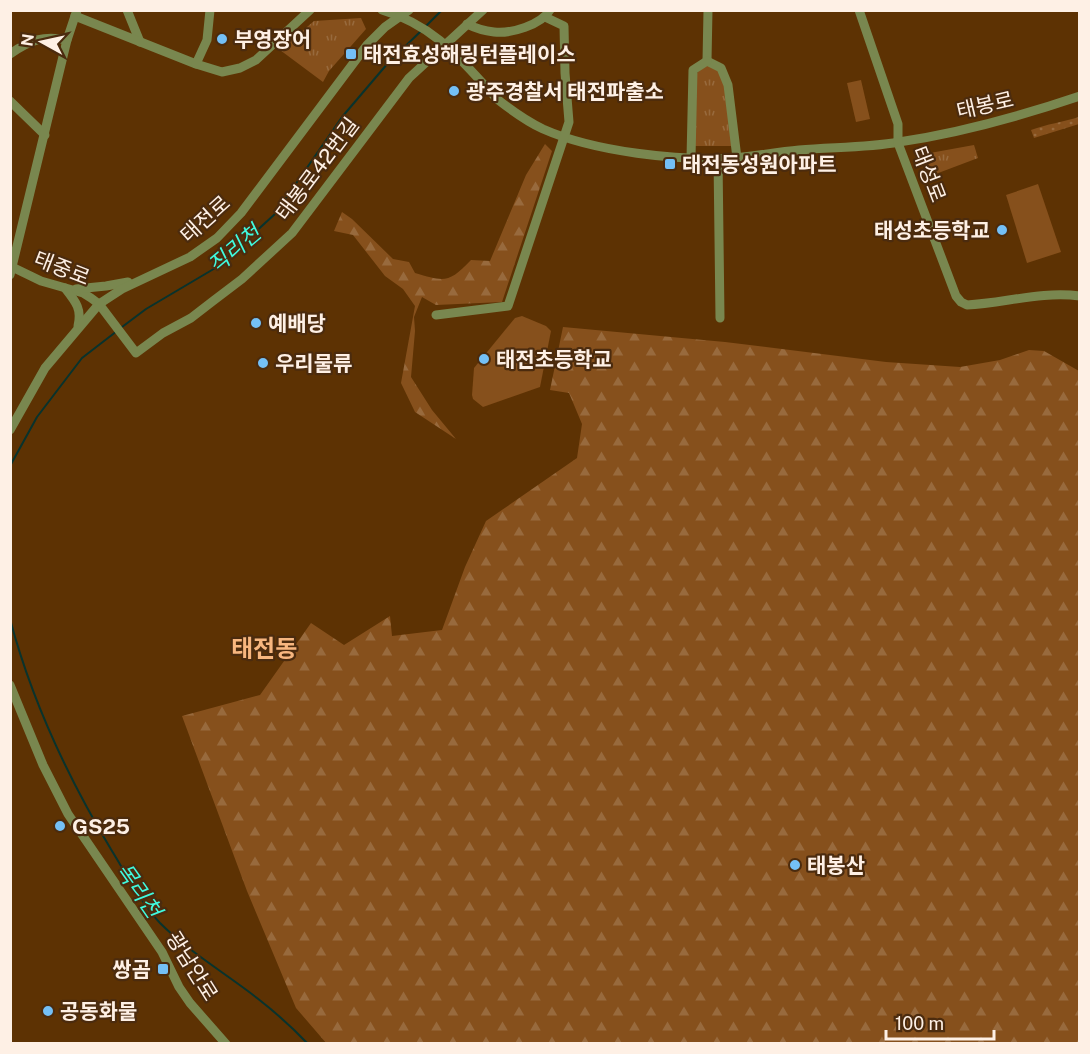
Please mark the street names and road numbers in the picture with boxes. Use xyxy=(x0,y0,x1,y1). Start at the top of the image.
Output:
street label: 태봉로 xyxy=(954,86,1016,124)
street label: 태봉로42번길 xyxy=(270,113,364,225)
street label: 태성로 xyxy=(907,142,951,206)
street label: 태전로 xyxy=(175,190,235,248)
street label: 태중로 xyxy=(30,246,94,290)
street label: 광남안로 xyxy=(161,927,223,1005)

